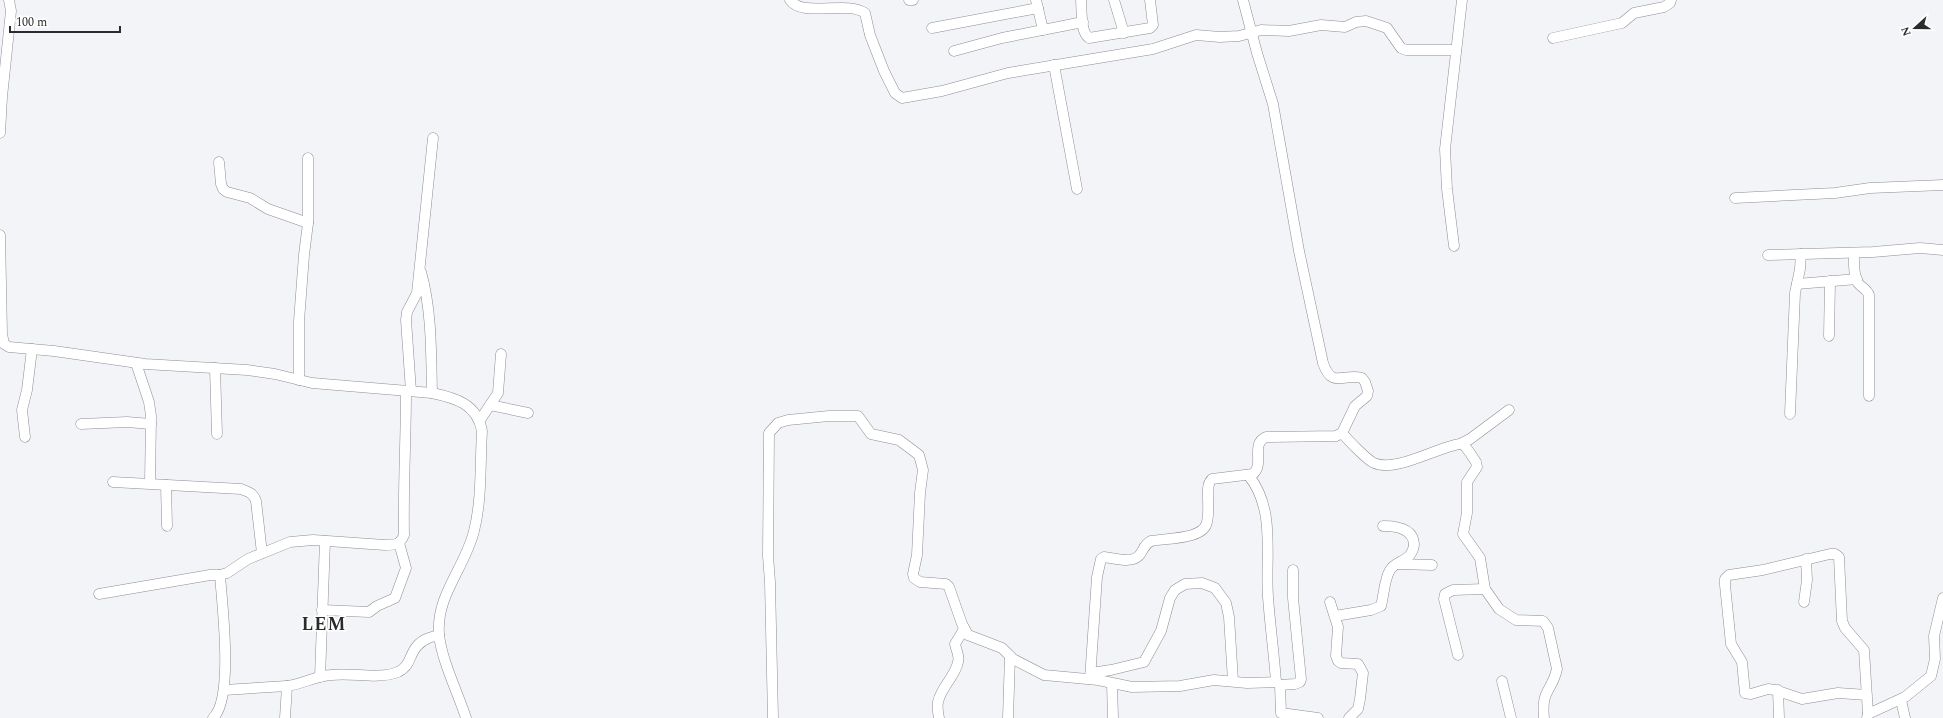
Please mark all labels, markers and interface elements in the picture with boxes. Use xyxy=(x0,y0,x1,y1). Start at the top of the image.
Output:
scale bar xyxy=(10,8,120,34)
north arrow xyxy=(1895,8,1935,48)
text: 100 m xyxy=(16,13,47,32)
text: N xyxy=(1897,24,1916,39)
district label: LEM xyxy=(302,611,346,638)

